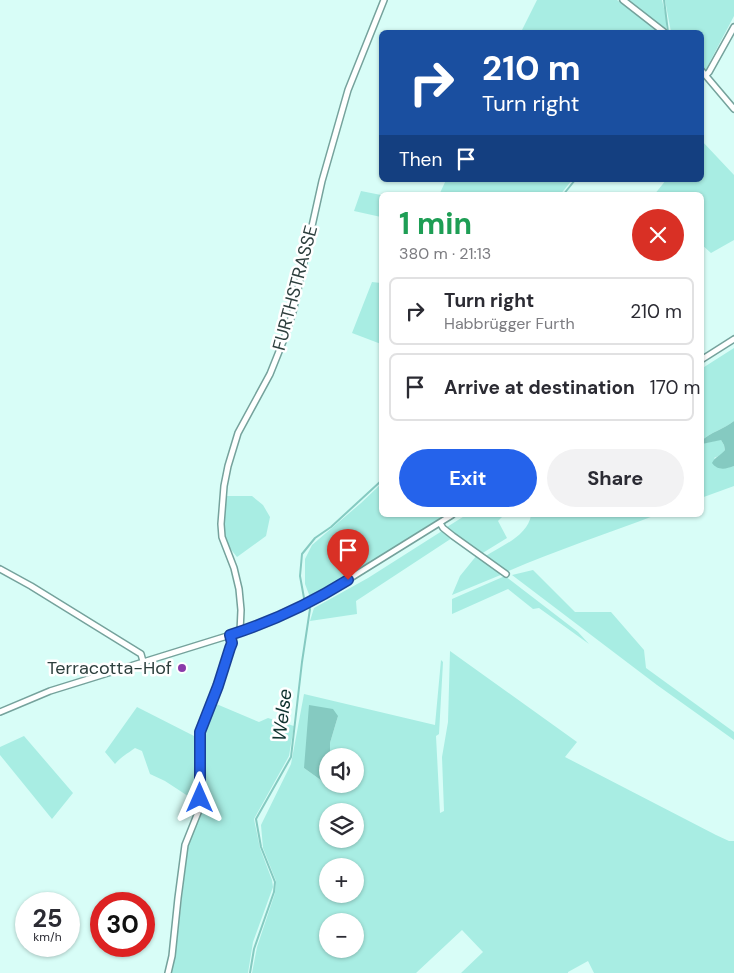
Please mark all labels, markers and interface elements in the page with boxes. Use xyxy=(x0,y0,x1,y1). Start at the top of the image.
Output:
text: 210 m xyxy=(482,45,581,91)
icon: right xyxy=(399,50,464,115)
text: Turn right xyxy=(482,89,579,118)
icon: arrive xyxy=(452,145,480,173)
text: Then xyxy=(399,147,442,172)
text: 1 min xyxy=(399,204,472,243)
button: close xyxy=(632,209,684,261)
street label: FURTHSTRASSE xyxy=(267,223,323,353)
text: 380 m · 21:13 xyxy=(399,243,491,264)
text: Turn right xyxy=(444,288,534,313)
icon: right xyxy=(401,297,429,325)
text: 210 m xyxy=(630,299,682,324)
text: Habbrügger Furth xyxy=(444,313,575,334)
icon: arrive xyxy=(401,373,429,401)
text: Arrive at destination xyxy=(444,375,635,400)
text: 170 m xyxy=(650,375,701,400)
button: Exit xyxy=(399,449,537,507)
button: Share xyxy=(547,449,684,507)
pin xyxy=(327,529,369,580)
icon: arrive xyxy=(334,536,362,564)
place label: Terracotta-Hof xyxy=(47,656,172,680)
marker: Terracotta-Hof xyxy=(176,662,188,674)
water label: Welse xyxy=(266,687,298,743)
map controls xyxy=(319,748,364,958)
button: sound xyxy=(319,748,364,793)
position arrow xyxy=(173,771,225,823)
button: layers xyxy=(319,803,364,848)
button: + xyxy=(319,858,364,903)
speed limit sign: 30 xyxy=(90,892,155,957)
text: 25 xyxy=(33,902,62,935)
button: − xyxy=(319,913,364,958)
text: km/h xyxy=(33,929,62,945)

